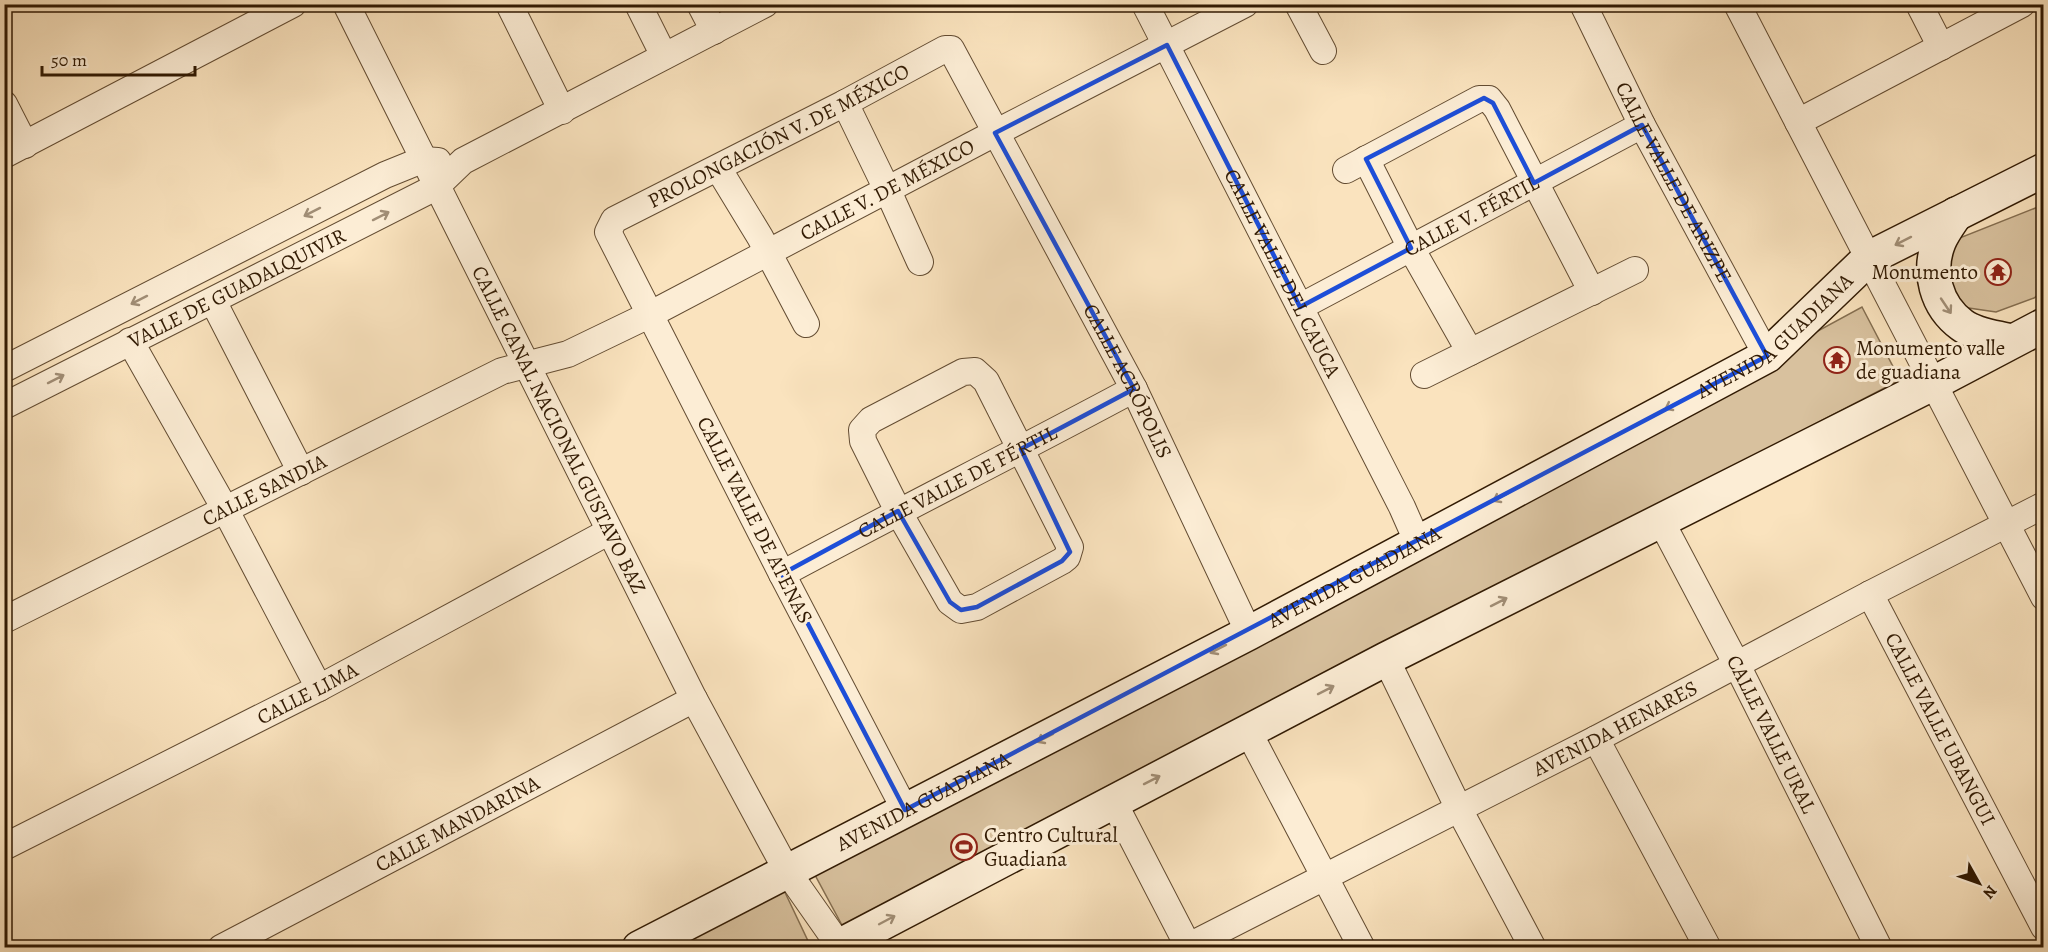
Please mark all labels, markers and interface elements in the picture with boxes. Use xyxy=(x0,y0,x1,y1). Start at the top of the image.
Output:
scale bar xyxy=(42,39,195,77)
text: 50 m xyxy=(51,48,87,72)
street label: PROLONGACIÓN V. DE MÉXICO xyxy=(643,57,914,215)
street label: CALLE VALLE DE ARIZPE xyxy=(1609,77,1739,288)
street label: CALLE V. DE MÉXICO xyxy=(795,132,979,247)
street label: CALLE VALLE DEL CAUCA xyxy=(1217,164,1348,383)
street label: CALLE V. FÉRTIL xyxy=(1399,168,1544,263)
one-way arrow xyxy=(304,207,322,218)
one-way arrow xyxy=(371,209,389,221)
street label: VALLE DE GUADALQUIVIR xyxy=(122,221,350,355)
one-way arrow xyxy=(1894,236,1912,247)
temple icon: Monumento xyxy=(1983,257,2013,287)
place label: Monumento xyxy=(1872,258,1978,286)
street label: CALLE CANAL NACIONAL GUSTAVO BAZ xyxy=(465,261,653,598)
street label: AVENIDA GUADIANA xyxy=(1691,266,1860,406)
one-way arrow xyxy=(130,295,148,307)
one-way arrow xyxy=(1940,297,1952,313)
street label: CALLE ACRÓPOLIS xyxy=(1077,299,1179,463)
place label: Monumento valle de guadiana xyxy=(1856,334,2005,386)
temple icon: Monumento valle de guadiana xyxy=(1822,345,1852,375)
one-way arrow xyxy=(47,373,65,384)
one-way arrow xyxy=(1665,399,1682,411)
street label: CALLE VALLE DE ATENAS xyxy=(691,412,819,628)
street label: CALLE VALLE DE FÉRTIL xyxy=(853,418,1062,545)
street label: CALLE SANDIA xyxy=(197,447,332,533)
one-way arrow xyxy=(1493,491,1510,503)
street label: AVENIDA GUADIANA xyxy=(1262,519,1446,635)
one-way arrow xyxy=(1490,596,1508,608)
street label: CALLE VALLE UBANGUI xyxy=(1878,627,2002,830)
one-way arrow xyxy=(1209,643,1227,655)
street label: CALLE VALLE URAL xyxy=(1720,650,1823,818)
street label: CALLE LIMA xyxy=(252,655,364,731)
street label: AVENIDA HENARES xyxy=(1527,674,1702,783)
one-way arrow xyxy=(1316,684,1334,696)
one-way arrow xyxy=(1036,733,1054,744)
street label: AVENIDA GUADIANA xyxy=(831,744,1016,858)
street label: CALLE MANDARINA xyxy=(370,768,545,878)
one-way arrow xyxy=(1143,774,1161,785)
place label: Centro Cultural Guadiana xyxy=(984,821,1118,873)
sports icon: Centro Cultural Guadiana xyxy=(949,832,979,862)
north arrow xyxy=(1949,853,2009,913)
text: N xyxy=(1977,880,2002,904)
one-way arrow xyxy=(878,914,895,926)

